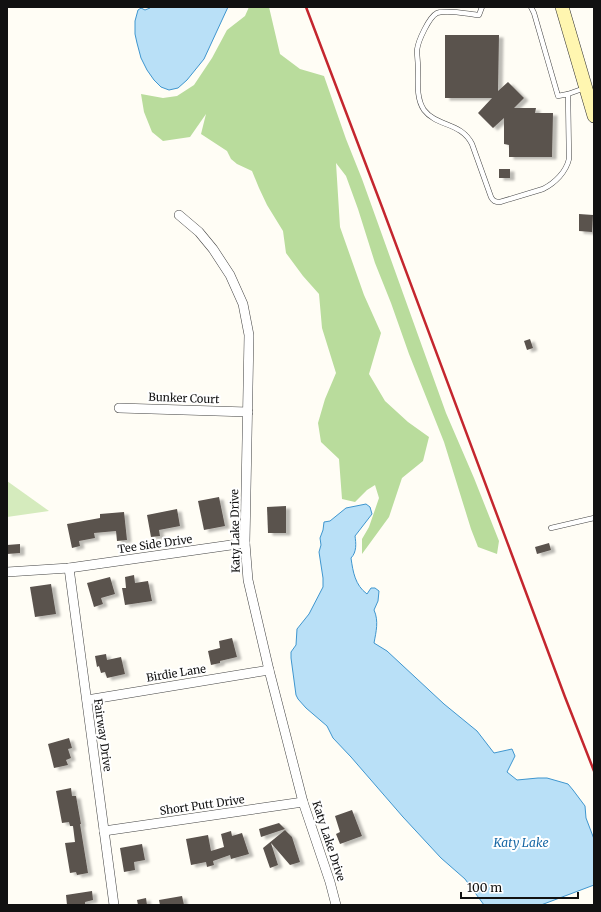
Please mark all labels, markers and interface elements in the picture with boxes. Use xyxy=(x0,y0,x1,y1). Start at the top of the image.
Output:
street label: Bunker Court xyxy=(148,390,220,406)
street label: Katy Lake Drive xyxy=(227,489,243,573)
street label: Tee Side Drive xyxy=(117,532,193,556)
street label: Birdie Lane xyxy=(145,661,207,685)
street label: Fairway Drive xyxy=(91,698,115,773)
street label: Short Putt Drive xyxy=(159,792,246,818)
street label: Katy Lake Drive xyxy=(309,799,349,883)
water label: Katy Lake xyxy=(492,835,549,850)
scale bar xyxy=(461,874,578,900)
text: 100 m xyxy=(467,880,502,895)

